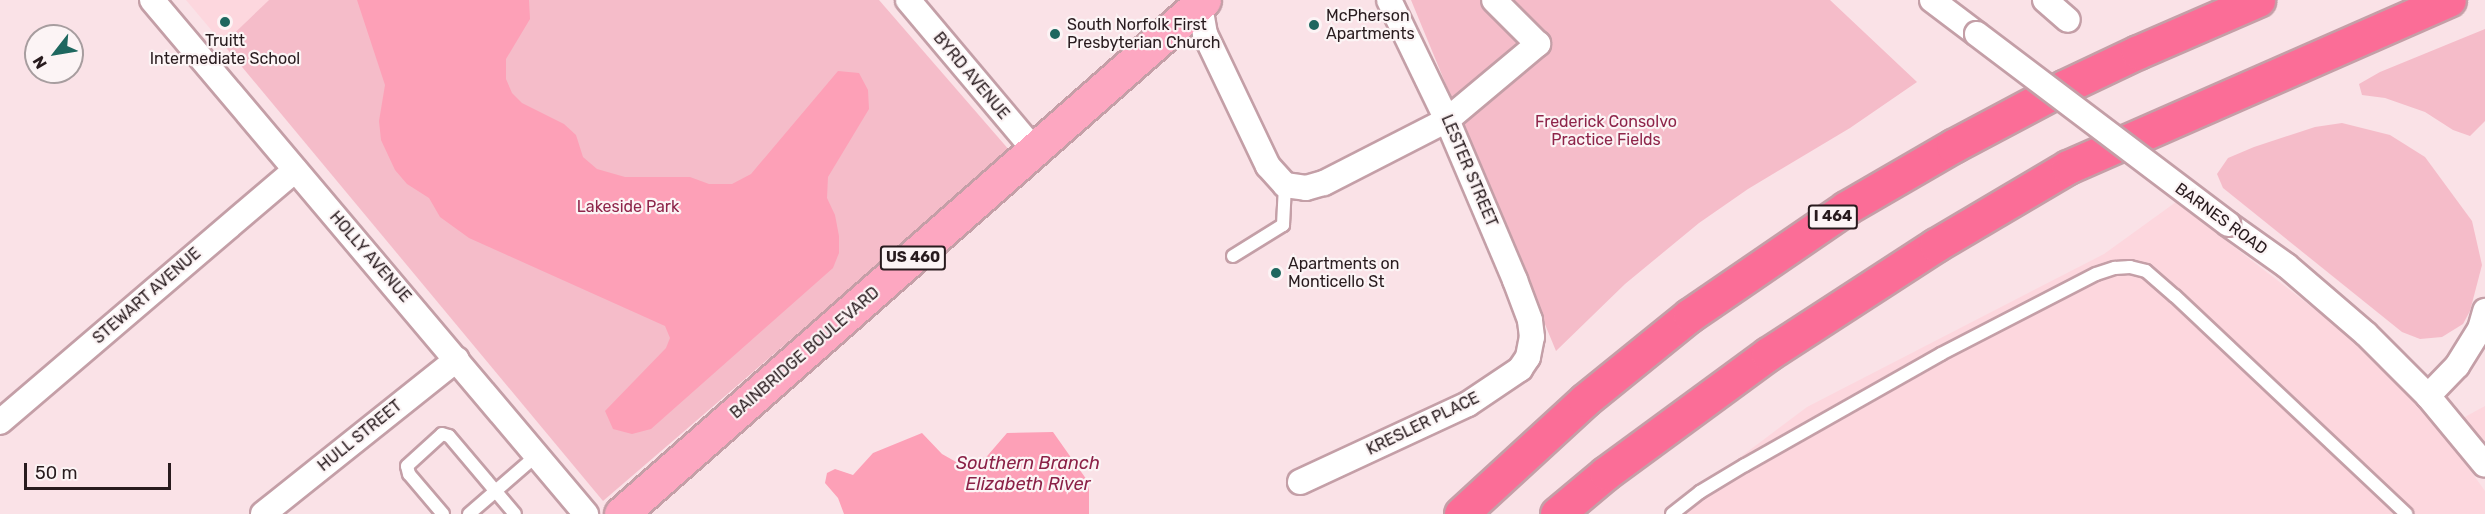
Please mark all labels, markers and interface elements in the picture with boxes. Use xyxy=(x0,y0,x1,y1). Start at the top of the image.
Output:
place label: McPherson Apartments xyxy=(1326,6,1415,44)
marker: Truitt Intermediate School xyxy=(218,15,232,29)
place label: South Norfolk First Presbyterian Church xyxy=(1067,15,1220,53)
marker: McPherson Apartments xyxy=(1307,18,1321,32)
north arrow xyxy=(24,24,84,84)
marker: South Norfolk First Presbyterian Church xyxy=(1048,27,1062,41)
street label: BYRD AVENUE xyxy=(929,28,1013,124)
place label: Truitt Intermediate School xyxy=(150,31,300,69)
text: N xyxy=(29,53,51,72)
street label: LESTER STREET xyxy=(1437,112,1501,230)
park label: Frederick Consolvo Practice Fields xyxy=(1535,112,1677,150)
street label: BARNES ROAD xyxy=(2171,179,2271,259)
park label: Lakeside Park xyxy=(577,197,679,217)
road number: I 464 xyxy=(1808,205,1858,229)
street label: HOLLY AVENUE xyxy=(325,207,415,307)
street label: STEWART AVENUE xyxy=(89,244,205,348)
road number: US 460 xyxy=(878,246,948,270)
place label: Apartments on Monticello St xyxy=(1288,254,1399,292)
marker: Apartments on Monticello St xyxy=(1269,266,1283,280)
street label: BAINBRIDGE BOULEVARD xyxy=(727,283,883,423)
street label: KRESLER PLACE xyxy=(1364,388,1482,460)
street label: HULL STREET xyxy=(314,396,406,476)
scale bar xyxy=(27,451,174,489)
water label: Southern Branch Elizabeth River xyxy=(956,453,1100,496)
text: 50 m xyxy=(35,462,78,484)

